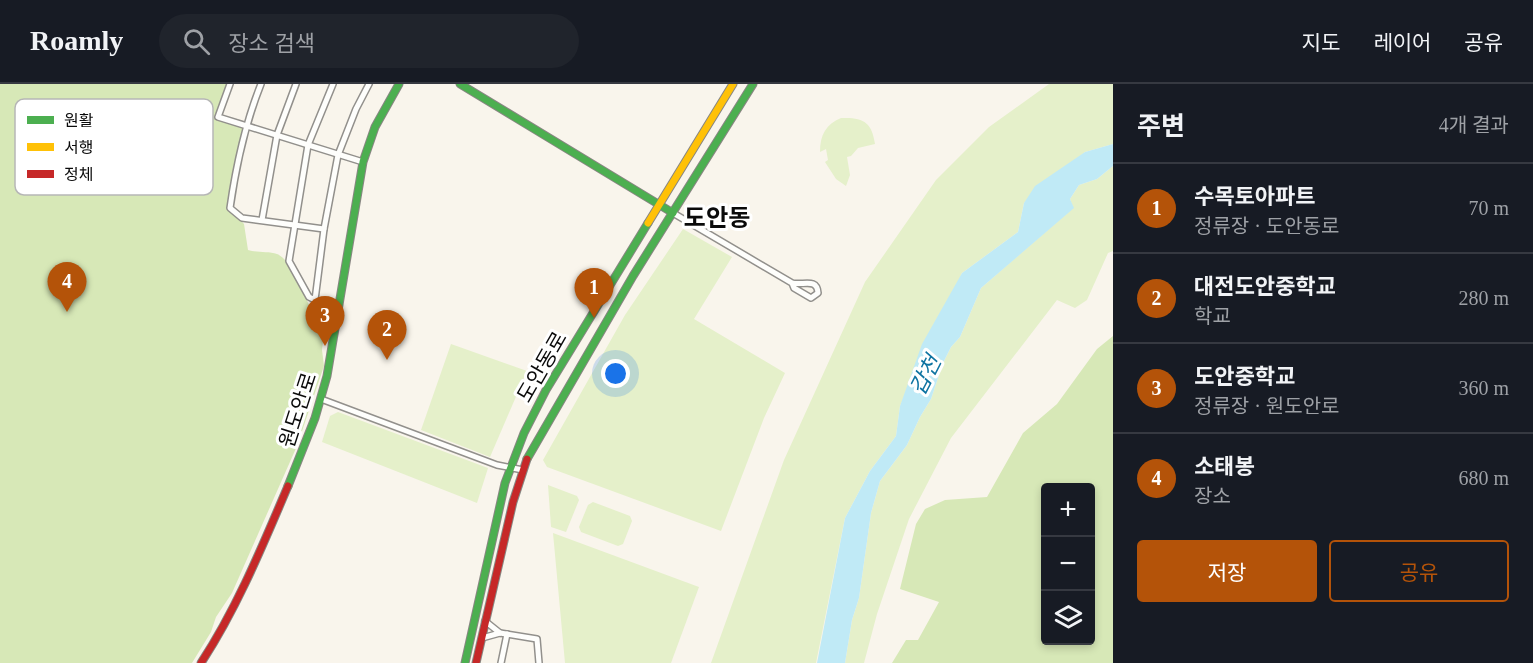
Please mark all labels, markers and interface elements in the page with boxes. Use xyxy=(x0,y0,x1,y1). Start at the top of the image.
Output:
search box xyxy=(159,14,579,68)
text: Roamly xyxy=(30,25,123,56)
icon: search xyxy=(180,25,213,58)
text: 장소 검색 xyxy=(228,31,315,56)
text: 지도 xyxy=(1302,31,1340,55)
text: 레이어 xyxy=(1373,31,1431,55)
text: 공유 xyxy=(1464,31,1503,55)
legend xyxy=(15,99,213,195)
text: 원활 xyxy=(64,112,94,129)
text: 주변 xyxy=(1137,112,1185,141)
text: 4개 결과 xyxy=(1439,114,1509,136)
text: 서행 xyxy=(64,139,93,156)
text: 정체 xyxy=(64,166,93,183)
text: 수목토아파트 xyxy=(1194,184,1315,209)
text: 1 xyxy=(1152,197,1162,219)
text: 70 m xyxy=(1468,197,1509,219)
district label: 도안동 xyxy=(684,205,750,231)
text: 정류장 · 도안동로 xyxy=(1194,215,1339,237)
pin: 4 xyxy=(48,262,86,312)
pin: 1 xyxy=(574,268,614,318)
text: 대전도안중학교 xyxy=(1194,274,1336,299)
text: 2 xyxy=(1152,287,1162,309)
text: 280 m xyxy=(1458,287,1509,309)
pin: 3 xyxy=(306,296,344,346)
text: 학교 xyxy=(1194,305,1231,327)
pin: 2 xyxy=(368,310,406,360)
street label: 도안동로 xyxy=(512,328,572,406)
water label: 갑천 xyxy=(905,349,947,399)
your location xyxy=(601,359,630,388)
text: 도안중학교 xyxy=(1194,364,1295,389)
street label: 원도안로 xyxy=(275,370,321,450)
text: 3 xyxy=(1152,377,1162,399)
text: 360 m xyxy=(1458,377,1509,399)
text: 정류장 · 원도안로 xyxy=(1194,395,1339,417)
text: 소태봉 xyxy=(1194,454,1255,479)
text: 4 xyxy=(1152,467,1162,489)
text: 680 m xyxy=(1458,467,1509,489)
map controls xyxy=(1041,483,1095,645)
button: + xyxy=(1041,483,1095,537)
text: 장소 xyxy=(1194,485,1231,507)
button: − xyxy=(1041,537,1095,591)
button: 저장 xyxy=(1137,540,1317,602)
button: 공유 xyxy=(1329,540,1509,602)
button: layers xyxy=(1041,591,1095,645)

